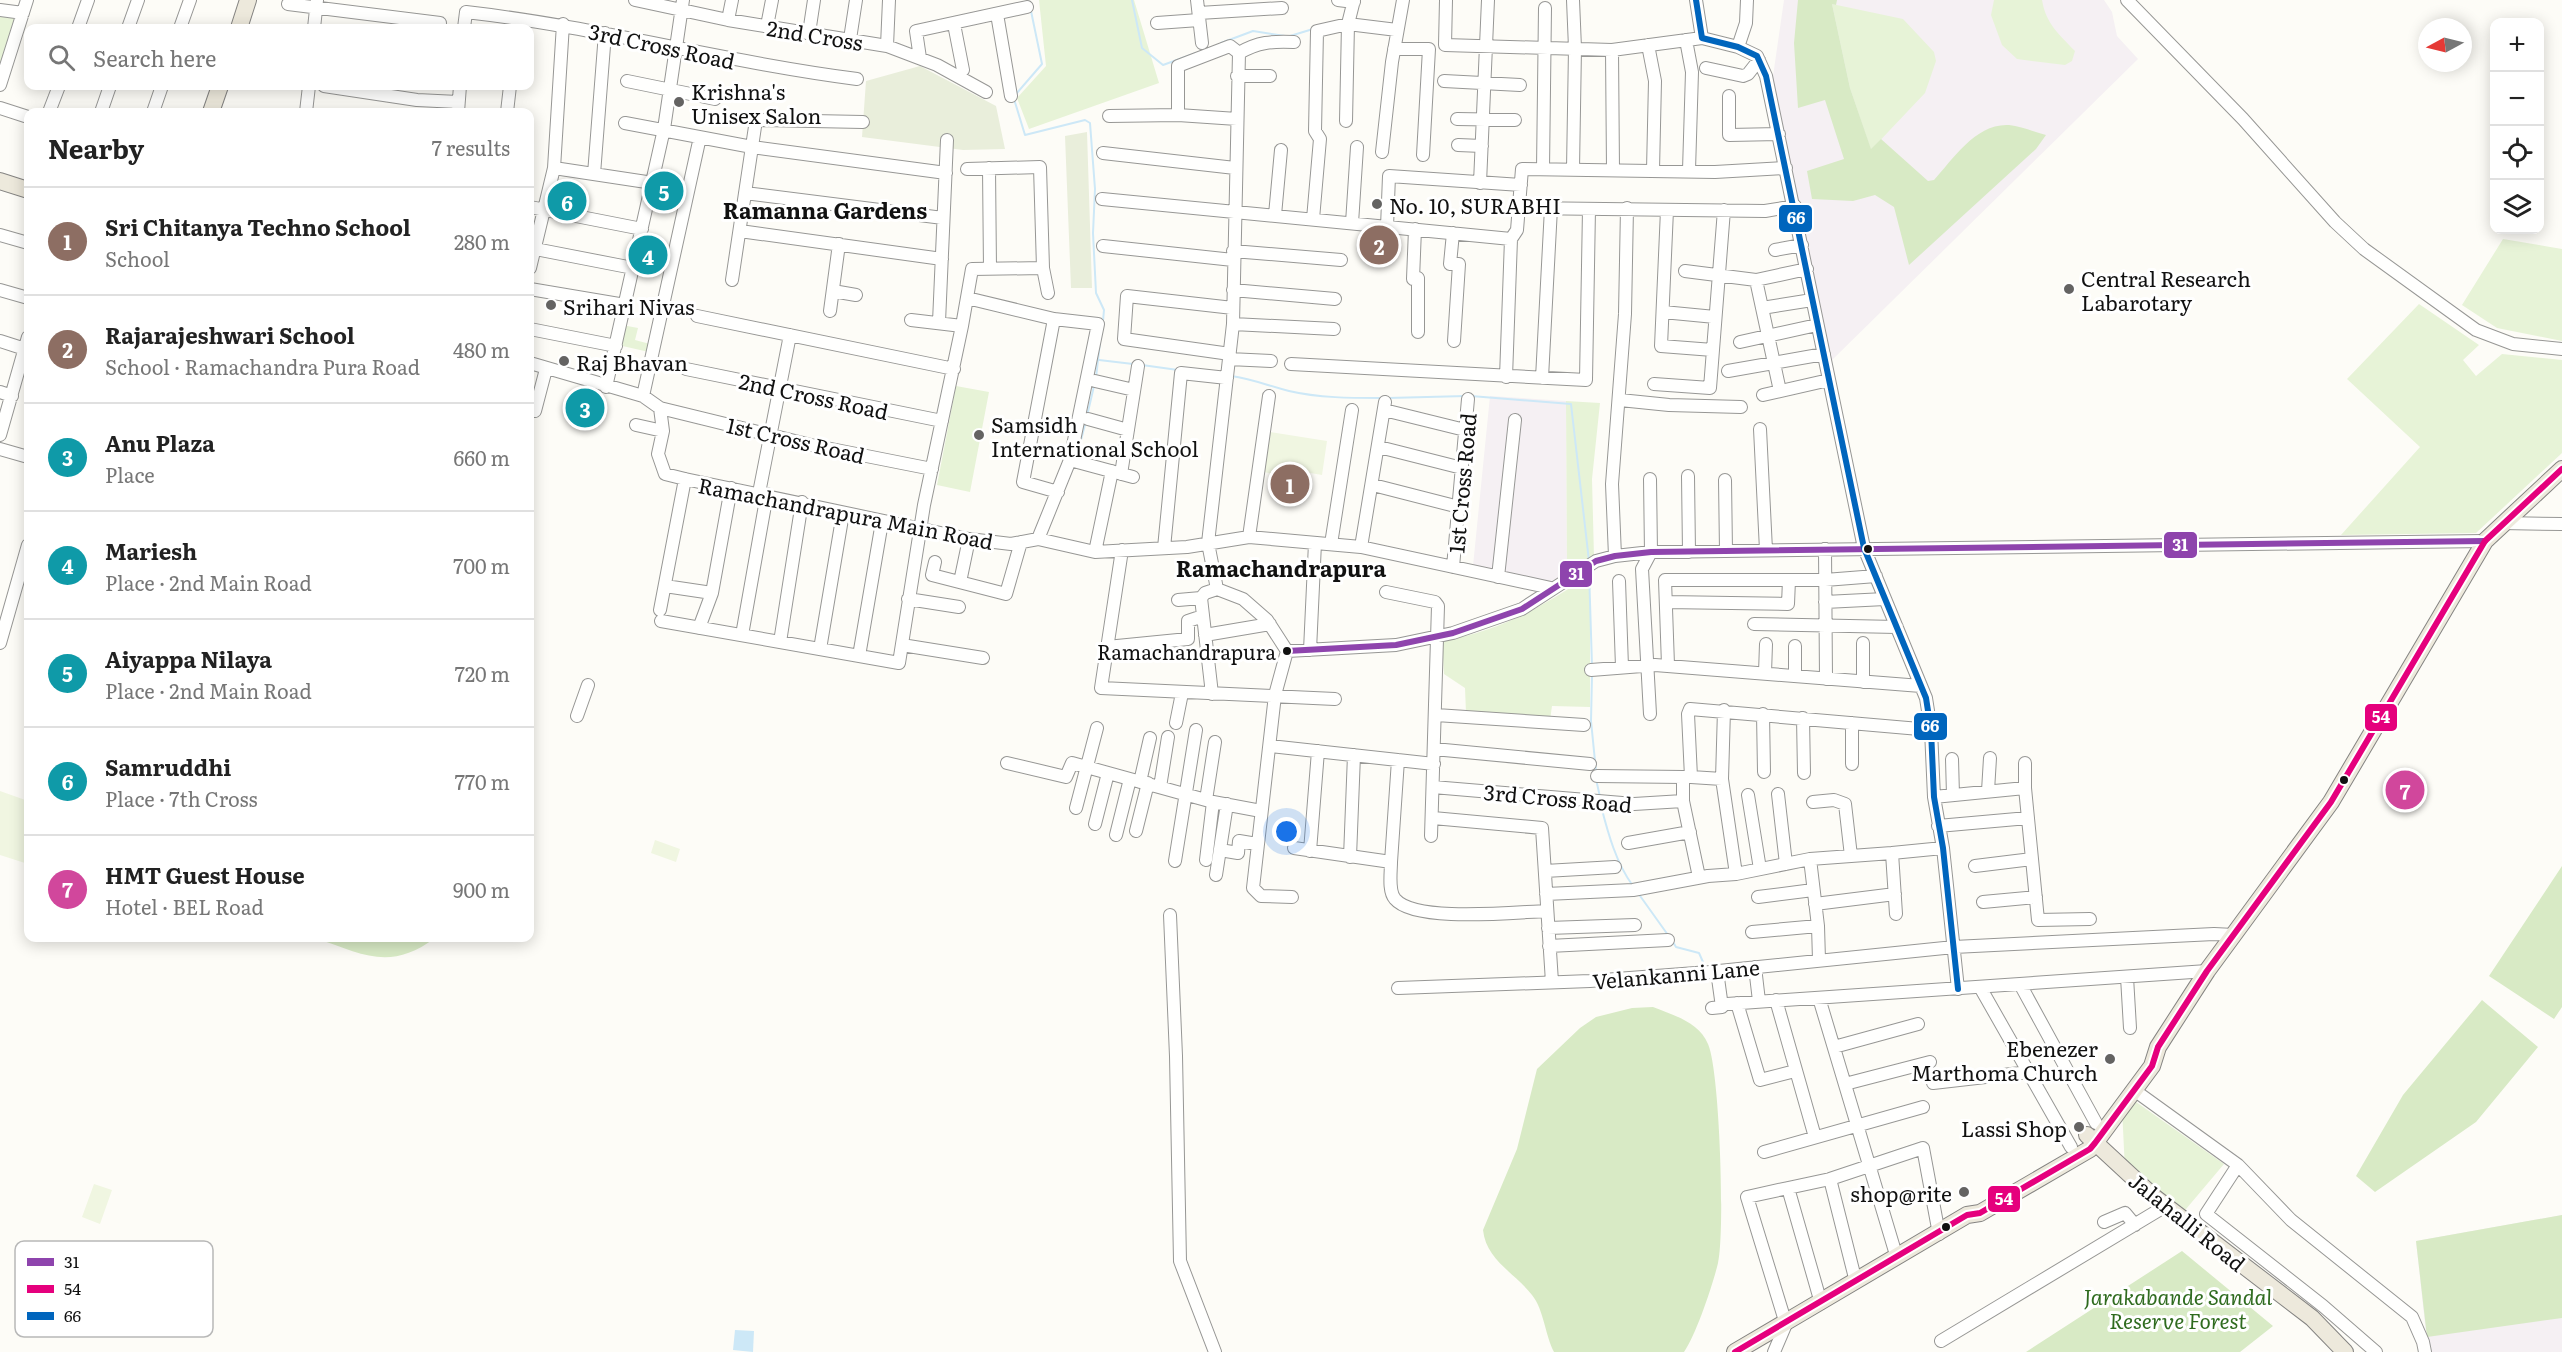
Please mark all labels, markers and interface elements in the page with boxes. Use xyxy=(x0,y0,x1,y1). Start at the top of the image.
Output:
street label: 2nd Cross xyxy=(765,11,865,57)
street label: 3rd Cross Road xyxy=(586,14,738,76)
north arrow xyxy=(2418,18,2472,72)
map controls xyxy=(2490,18,2544,234)
button: + xyxy=(2490,18,2544,72)
search box xyxy=(24,24,534,90)
icon: search xyxy=(45,41,78,74)
text: Search here xyxy=(93,41,216,74)
button: − xyxy=(2490,72,2544,126)
place label: Krishna's Unisex Salon xyxy=(691,75,822,130)
marker: Krishna's Unisex Salon xyxy=(672,95,686,109)
button: locate xyxy=(2490,126,2544,180)
text: Nearby xyxy=(48,128,144,167)
text: 7 results xyxy=(432,132,510,162)
pin: 5 xyxy=(644,168,684,213)
pin: 6 xyxy=(548,178,586,224)
button: layers xyxy=(2490,180,2544,234)
place label: No. 10, SURABHI xyxy=(1389,189,1561,220)
district label: Ramanna Gardens xyxy=(723,193,927,226)
marker: No. 10, SURABHI xyxy=(1370,197,1384,211)
line badge: 66 xyxy=(1778,204,1813,233)
text: 66 xyxy=(1787,205,1805,229)
text: Sri Chitanya Techno School xyxy=(105,210,411,243)
pin: 2 xyxy=(1360,222,1398,268)
text: 1 xyxy=(63,226,72,256)
text: 280 m xyxy=(454,226,510,256)
pin: 4 xyxy=(628,232,668,278)
text: School xyxy=(105,243,170,273)
place label: Central Research Labarotary xyxy=(2081,262,2251,317)
marker: Central Research Labarotary xyxy=(2062,282,2076,296)
place label: Srihari Nivas xyxy=(563,290,695,321)
marker: Srihari Nivas xyxy=(544,298,558,312)
text: Rajarajeshwari School xyxy=(105,318,355,351)
text: 2 xyxy=(62,334,73,364)
text: 480 m xyxy=(453,334,510,364)
place label: Raj Bhavan xyxy=(576,346,688,377)
text: School · Ramachandra Pura Road xyxy=(105,351,420,381)
marker: Raj Bhavan xyxy=(557,354,571,368)
street label: 2nd Cross Road xyxy=(736,364,892,426)
pin: 3 xyxy=(566,386,604,430)
street label: 1st Cross Road xyxy=(724,408,868,470)
place label: Samsidh International School xyxy=(991,408,1198,463)
street label: 1st Cross Road xyxy=(1439,411,1483,555)
text: Anu Plaza xyxy=(105,426,215,459)
marker: Samsidh International School xyxy=(972,428,986,442)
text: 3 xyxy=(62,442,73,472)
text: 660 m xyxy=(454,442,510,472)
text: Place xyxy=(105,459,155,489)
pin: 1 xyxy=(1270,462,1310,506)
street label: Ramachandrapura Main Road xyxy=(696,468,996,556)
line badge: 31 xyxy=(2163,531,2198,559)
text: 31 xyxy=(2172,532,2188,556)
text: Mariesh xyxy=(105,534,197,567)
unlabelled marker xyxy=(1862,543,1874,555)
text: 4 xyxy=(61,550,74,580)
text: 700 m xyxy=(453,550,510,580)
district label: Ramachandrapura xyxy=(1176,551,1386,584)
line badge: 31 xyxy=(1559,560,1593,588)
text: 31 xyxy=(1568,561,1584,585)
text: Place · 2nd Main Road xyxy=(105,567,312,597)
place label: Ramachandrapura xyxy=(1097,636,1276,666)
text: Aiyappa Nilaya xyxy=(105,642,272,675)
marker: Ramachandrapura xyxy=(1281,645,1293,657)
text: 5 xyxy=(62,658,73,688)
text: 720 m xyxy=(455,658,510,688)
text: Place · 2nd Main Road xyxy=(105,675,312,705)
line badge: 54 xyxy=(2364,703,2398,732)
text: 54 xyxy=(2372,704,2391,728)
line badge: 66 xyxy=(1913,712,1948,741)
text: 66 xyxy=(1921,713,1939,737)
text: Samruddhi xyxy=(105,750,231,783)
text: 6 xyxy=(62,766,73,796)
text: 770 m xyxy=(455,766,510,796)
pin: 7 xyxy=(2386,768,2424,812)
unlabelled marker xyxy=(2338,774,2350,786)
street label: 3rd Cross Road xyxy=(1483,775,1634,819)
text: Place · 7th Cross xyxy=(105,783,258,813)
your location xyxy=(1272,817,1301,846)
text: HMT Guest House xyxy=(105,858,305,891)
text: 7 xyxy=(62,874,73,904)
text: 900 m xyxy=(453,874,510,904)
text: Hotel · BEL Road xyxy=(105,891,264,921)
street label: Velankanni Lane xyxy=(1591,950,1761,996)
place label: Ebenezer Marthoma Church xyxy=(1911,1032,2098,1087)
marker: Ebenezer Marthoma Church xyxy=(2103,1052,2117,1066)
place label: Lassi Shop xyxy=(1961,1112,2067,1143)
marker: Lassi Shop xyxy=(2072,1120,2086,1134)
street label: Jalahalli Road xyxy=(2123,1164,2253,1278)
place label: shop@rite xyxy=(1850,1177,1952,1208)
marker: shop@rite xyxy=(1957,1185,1971,1199)
line badge: 54 xyxy=(1987,1185,2021,1213)
text: 54 xyxy=(1995,1186,2014,1210)
unlabelled marker xyxy=(1940,1221,1952,1233)
legend xyxy=(15,1241,213,1337)
text: 31 xyxy=(64,1249,80,1273)
text: 54 xyxy=(64,1276,81,1300)
park label: Jarakabande Sandal Reserve Forest xyxy=(2084,1280,2272,1335)
text: 66 xyxy=(64,1303,82,1327)

